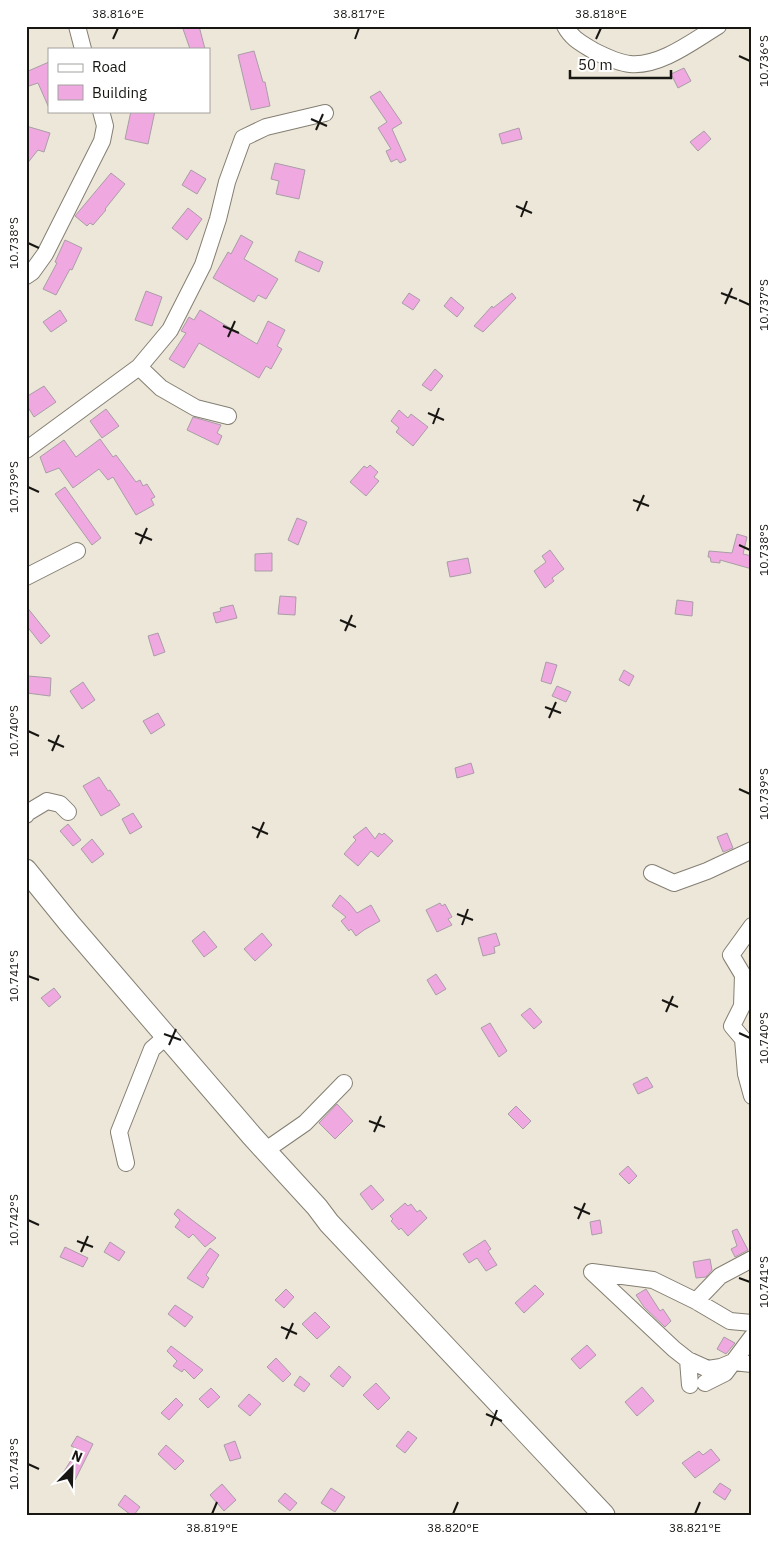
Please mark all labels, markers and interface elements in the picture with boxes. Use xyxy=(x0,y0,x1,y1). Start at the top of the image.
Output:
text: 38.816°E xyxy=(92,6,144,21)
text: 38.817°E xyxy=(333,6,385,21)
text: 38.818°E xyxy=(575,6,627,21)
text: 10.736°S xyxy=(756,35,771,87)
legend xyxy=(48,48,210,112)
scale bar xyxy=(570,48,672,80)
text: 50 m xyxy=(578,55,613,74)
text: Road xyxy=(92,57,127,76)
text: Building xyxy=(92,83,147,102)
text: 10.738°S xyxy=(6,217,21,269)
text: 10.737°S xyxy=(756,279,771,331)
text: 10.739°S xyxy=(6,461,21,513)
text: 10.738°S xyxy=(756,524,771,576)
text: 10.740°S xyxy=(6,705,21,757)
text: 10.739°S xyxy=(756,768,771,820)
text: 10.741°S xyxy=(6,950,21,1002)
text: 10.740°S xyxy=(756,1012,771,1064)
text: 10.742°S xyxy=(6,1194,21,1246)
text: 10.741°S xyxy=(756,1256,771,1308)
text: 10.743°S xyxy=(6,1438,21,1490)
north arrow xyxy=(48,1444,98,1494)
text: N xyxy=(69,1446,85,1466)
text: 38.819°E xyxy=(186,1520,238,1535)
text: 38.820°E xyxy=(427,1520,479,1535)
text: 38.821°E xyxy=(669,1520,721,1535)

